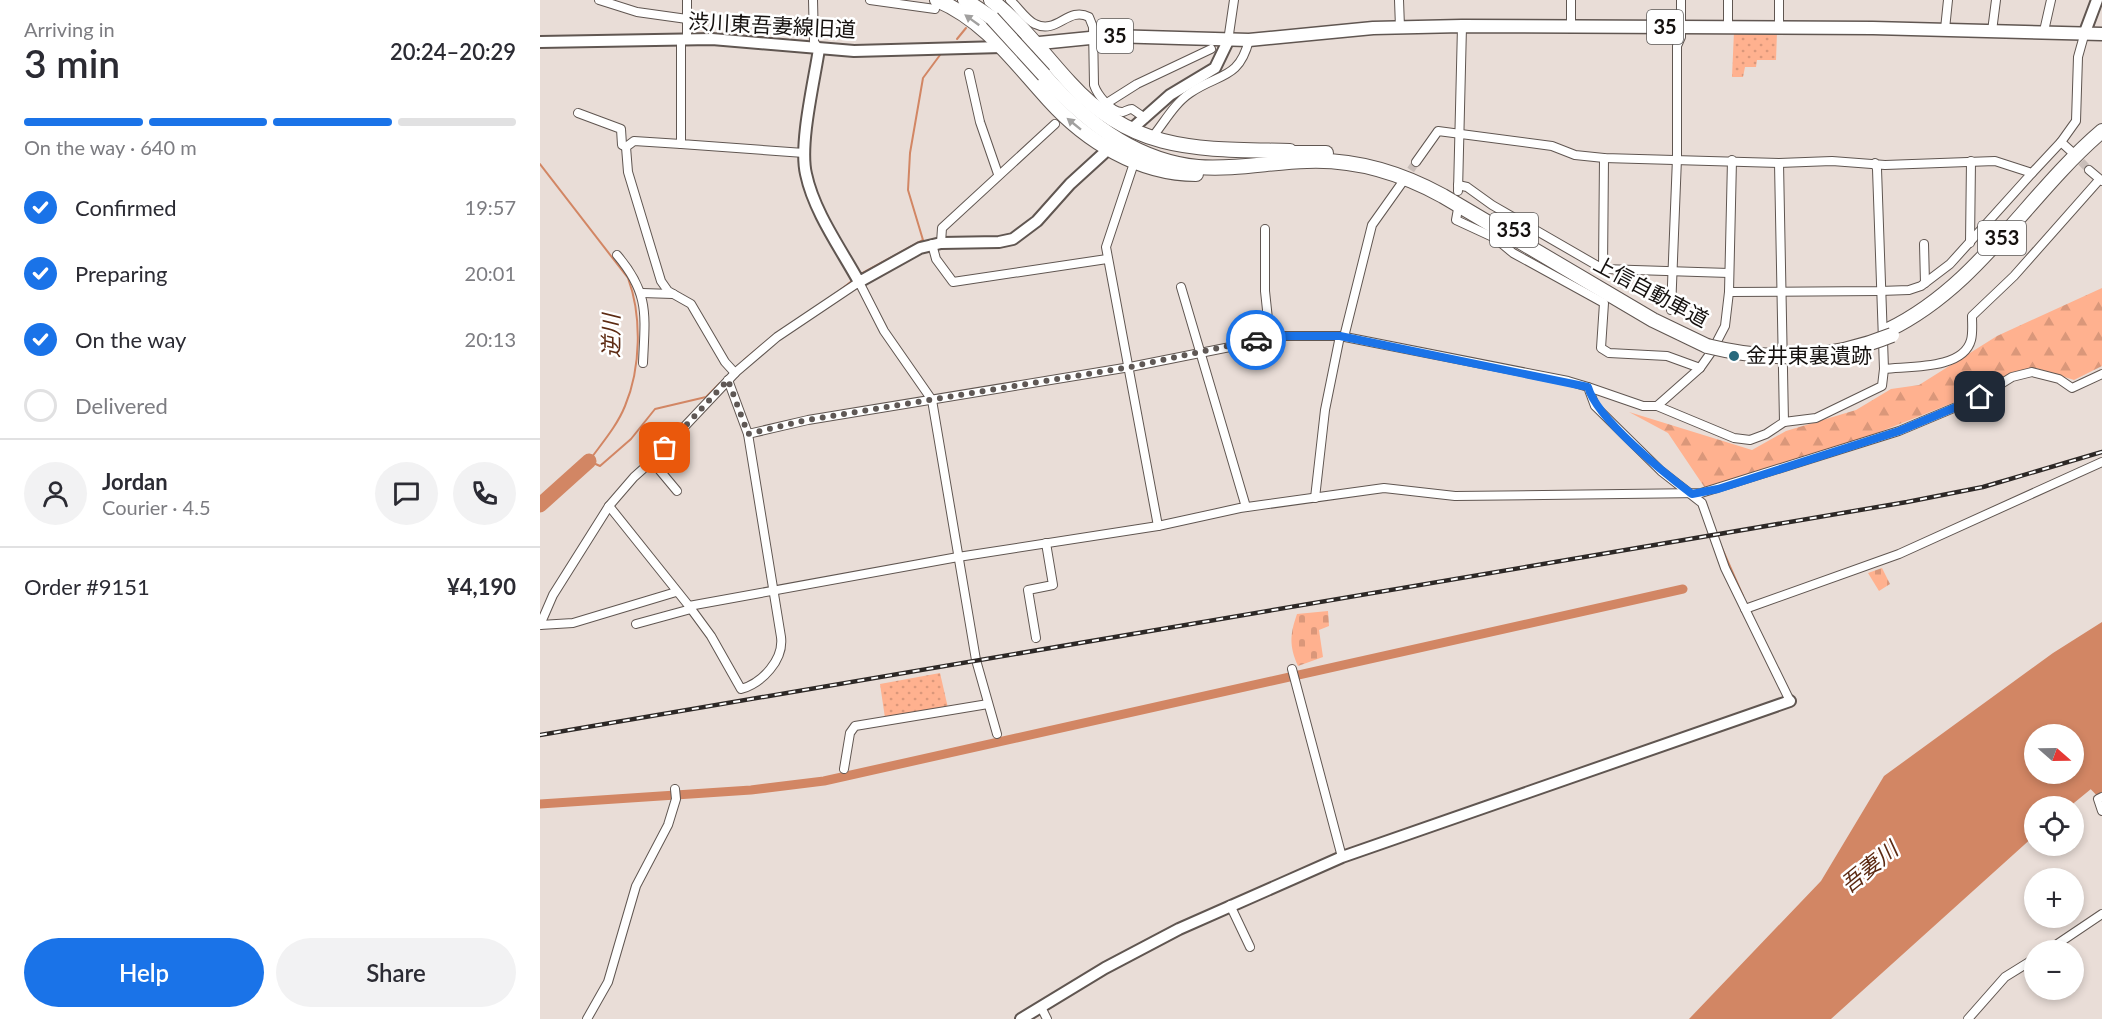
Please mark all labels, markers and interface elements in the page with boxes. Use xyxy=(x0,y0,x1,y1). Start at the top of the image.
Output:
street label: 渋川東吾妻線旧道 xyxy=(688,8,857,41)
road number: 35 xyxy=(1647,10,1683,44)
one-way arrow xyxy=(965,14,981,26)
text: Arriving in xyxy=(24,17,115,41)
road number: 35 xyxy=(1097,19,1133,53)
text: 20:24–20:29 xyxy=(390,38,516,65)
text: 3 min xyxy=(24,40,120,86)
one-way arrow xyxy=(1066,118,1082,131)
text: On the way · 640 m xyxy=(24,135,197,159)
icon: check xyxy=(24,191,57,224)
text: Confirmed xyxy=(75,194,177,221)
text: 19:57 xyxy=(465,195,516,219)
road number: 353 xyxy=(1490,213,1538,247)
road number: 353 xyxy=(1978,221,2026,255)
street label: 上信自動車道 xyxy=(1590,250,1713,331)
icon: check xyxy=(24,257,57,290)
text: Preparing xyxy=(75,260,167,287)
text: 20:01 xyxy=(465,261,516,285)
courier xyxy=(1226,310,1286,370)
water label: 逆川 xyxy=(597,312,624,358)
icon: check xyxy=(24,323,57,356)
icon: car xyxy=(1240,324,1273,357)
text: On the way xyxy=(75,326,186,353)
text: 20:13 xyxy=(465,327,516,351)
place label: 金井東裏遺跡 xyxy=(1746,342,1872,367)
marker: 金井東裏遺跡 xyxy=(1727,349,1741,363)
pin xyxy=(1954,371,2005,422)
icon: home xyxy=(1963,380,1996,413)
text: Delivered xyxy=(75,392,168,419)
pin xyxy=(639,422,690,473)
icon: bag xyxy=(648,431,681,464)
button: person xyxy=(24,462,87,525)
button: chat xyxy=(375,462,438,525)
button: phone xyxy=(453,462,516,525)
text: Jordan xyxy=(102,468,168,495)
text: Courier · 4.5 xyxy=(102,495,211,519)
text: Order #9151 xyxy=(24,573,150,600)
text: ¥4,190 xyxy=(447,573,516,600)
north arrow xyxy=(2024,724,2084,784)
map controls xyxy=(2024,724,2084,1000)
button: locate xyxy=(2024,796,2084,856)
water label: 吾妻川 xyxy=(1835,834,1904,898)
button: + xyxy=(2024,868,2084,928)
button: Help xyxy=(24,938,264,1007)
button: Share xyxy=(276,938,516,1007)
button: − xyxy=(2024,940,2084,1000)

